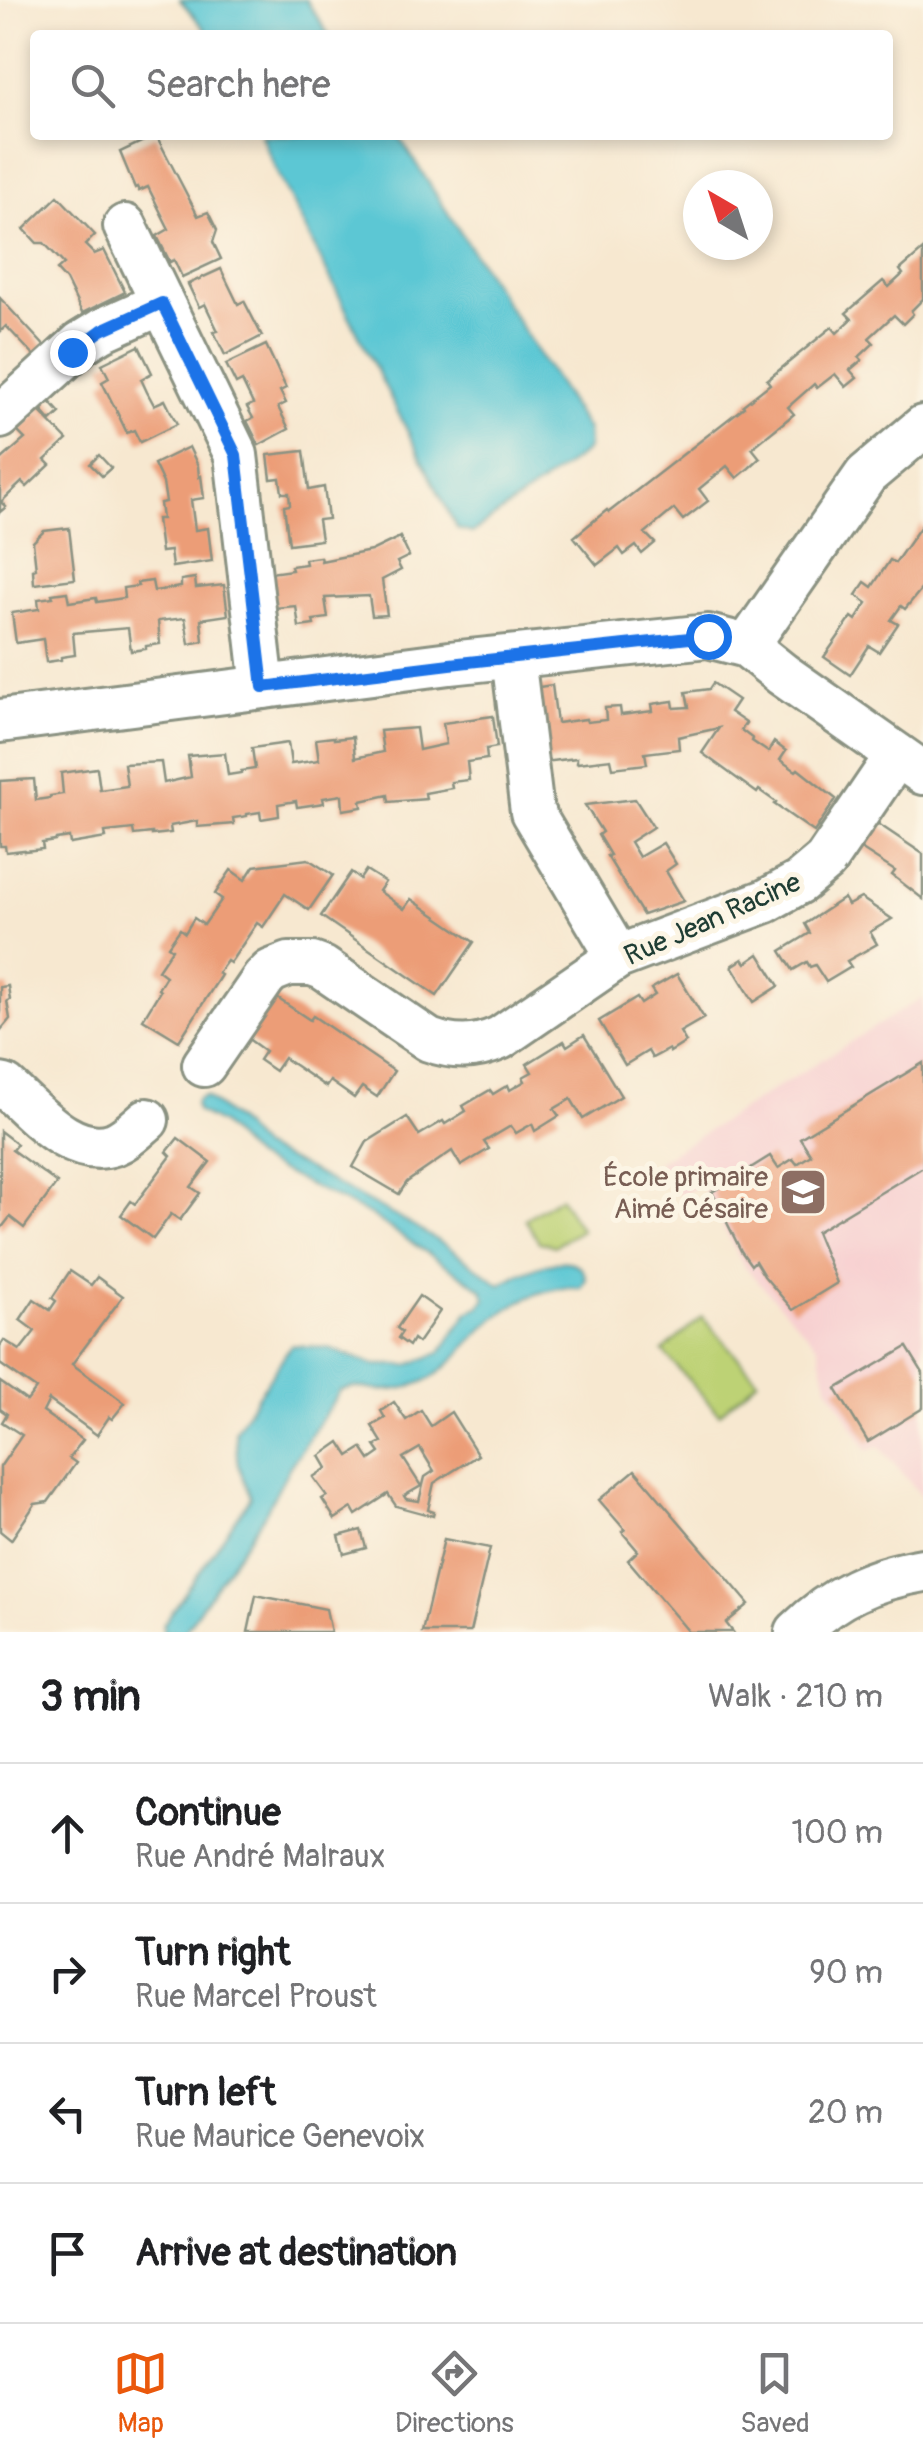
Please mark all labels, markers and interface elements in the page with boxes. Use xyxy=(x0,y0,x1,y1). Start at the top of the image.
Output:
search box xyxy=(30,30,893,140)
icon: search xyxy=(65,58,120,113)
text: Search here xyxy=(145,61,331,109)
north arrow xyxy=(683,170,773,260)
route end xyxy=(50,330,96,376)
route start xyxy=(686,614,732,660)
street label: Rue Jean Racine xyxy=(619,865,806,974)
place label: École primaire Aimé Césaire xyxy=(603,1160,768,1227)
school or university icon: École primaire Aimé Césaire xyxy=(777,1166,829,1218)
text: 3 min xyxy=(40,1671,141,1723)
text: Walk · 210 m xyxy=(708,1677,883,1717)
text: Continue xyxy=(135,1789,281,1837)
icon: ahead xyxy=(40,1806,95,1861)
text: 100 m xyxy=(791,1813,883,1853)
text: Rue André Malraux xyxy=(135,1837,386,1877)
text: Turn right xyxy=(135,1929,290,1977)
icon: right xyxy=(40,1946,95,2001)
text: 90 m xyxy=(809,1953,883,1993)
text: Rue Marcel Proust xyxy=(135,1977,377,2017)
text: Turn left xyxy=(135,2069,276,2117)
icon: left xyxy=(40,2086,95,2141)
text: 20 m xyxy=(808,2093,883,2133)
text: Rue Maurice Genevoix xyxy=(135,2117,425,2157)
icon: arrive xyxy=(40,2226,95,2281)
text: Arrive at destination xyxy=(135,2229,457,2277)
tab: Map xyxy=(113,2346,168,2441)
tab: Directions xyxy=(395,2346,514,2441)
tab: Saved xyxy=(740,2346,810,2441)

